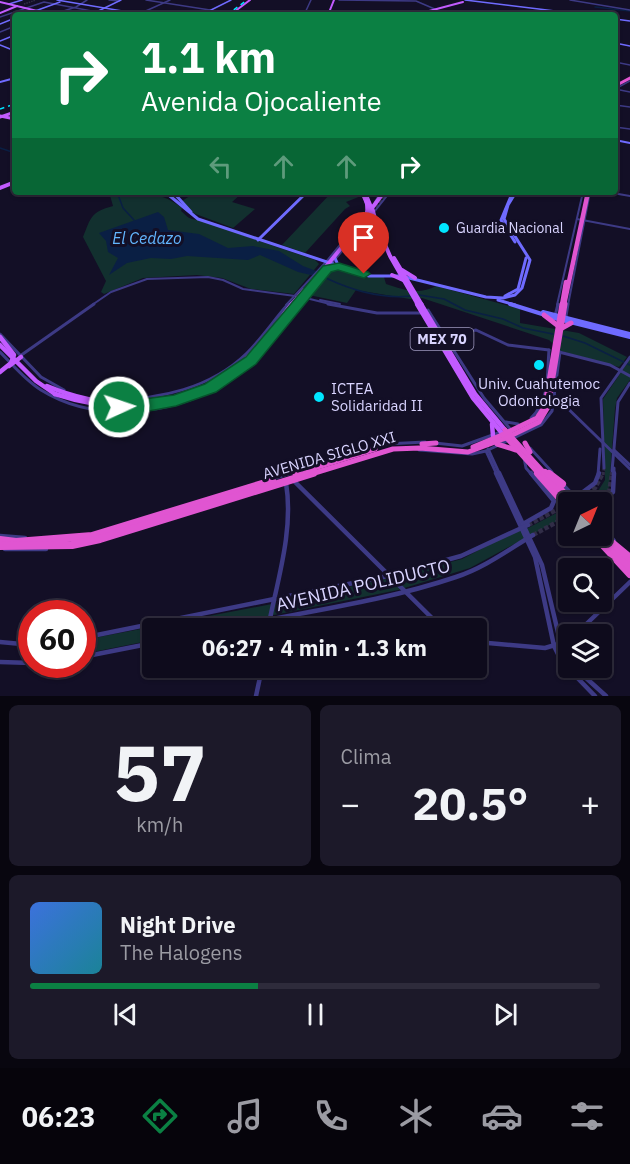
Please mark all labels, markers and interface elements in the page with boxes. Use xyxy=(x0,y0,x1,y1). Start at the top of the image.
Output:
text: 1.1 km xyxy=(141,30,276,85)
icon: right xyxy=(42,36,120,114)
text: Avenida Ojocaliente xyxy=(141,83,382,118)
icon: left xyxy=(204,150,237,183)
icon: ahead xyxy=(267,150,300,183)
icon: ahead xyxy=(330,150,363,183)
icon: right xyxy=(393,150,426,183)
pin xyxy=(338,212,389,274)
place label: Guardia Nacional xyxy=(456,219,564,237)
icon: arrive xyxy=(347,221,380,254)
marker: Guardia Nacional xyxy=(437,221,451,235)
water label: El Cedazo xyxy=(112,228,182,248)
road number: MEX 70 xyxy=(410,328,474,350)
marker: Univ. Cuahutemoc Odontologia xyxy=(532,358,546,372)
place label: Univ. Cuahutemoc Odontologia xyxy=(478,374,601,410)
position arrow xyxy=(87,375,151,439)
place label: ICTEA Solidaridad II xyxy=(331,379,423,415)
marker: ICTEA Solidaridad II xyxy=(312,390,326,404)
street label: AVENIDA SIGLO XXI xyxy=(260,427,398,483)
north arrow xyxy=(558,492,612,546)
map controls xyxy=(558,492,612,678)
street label: AVENIDA POLIDUCTO xyxy=(274,554,452,616)
button: search xyxy=(558,558,612,612)
speed limit sign: 60 xyxy=(18,600,96,678)
button: layers xyxy=(558,624,612,678)
text: 06:27 · 4 min · 1.3 km xyxy=(202,633,427,662)
text: 57 xyxy=(113,721,207,822)
text: Clima xyxy=(341,743,392,770)
text: 20.5° xyxy=(412,774,528,832)
text: − xyxy=(341,782,360,825)
text: + xyxy=(580,782,600,825)
text: km/h xyxy=(136,811,183,838)
text: Night Drive xyxy=(120,910,236,939)
text: The Halogens xyxy=(120,939,242,966)
icon: previous xyxy=(109,998,142,1031)
icon: pause xyxy=(299,998,332,1031)
icon: next xyxy=(489,998,522,1031)
icon: directions xyxy=(139,1095,181,1137)
icon: music xyxy=(224,1095,266,1137)
icon: phone xyxy=(310,1095,352,1137)
icon: climate xyxy=(395,1095,437,1137)
icon: car xyxy=(481,1095,523,1137)
icon: filters xyxy=(566,1095,608,1137)
text: 06:23 xyxy=(22,1099,95,1134)

